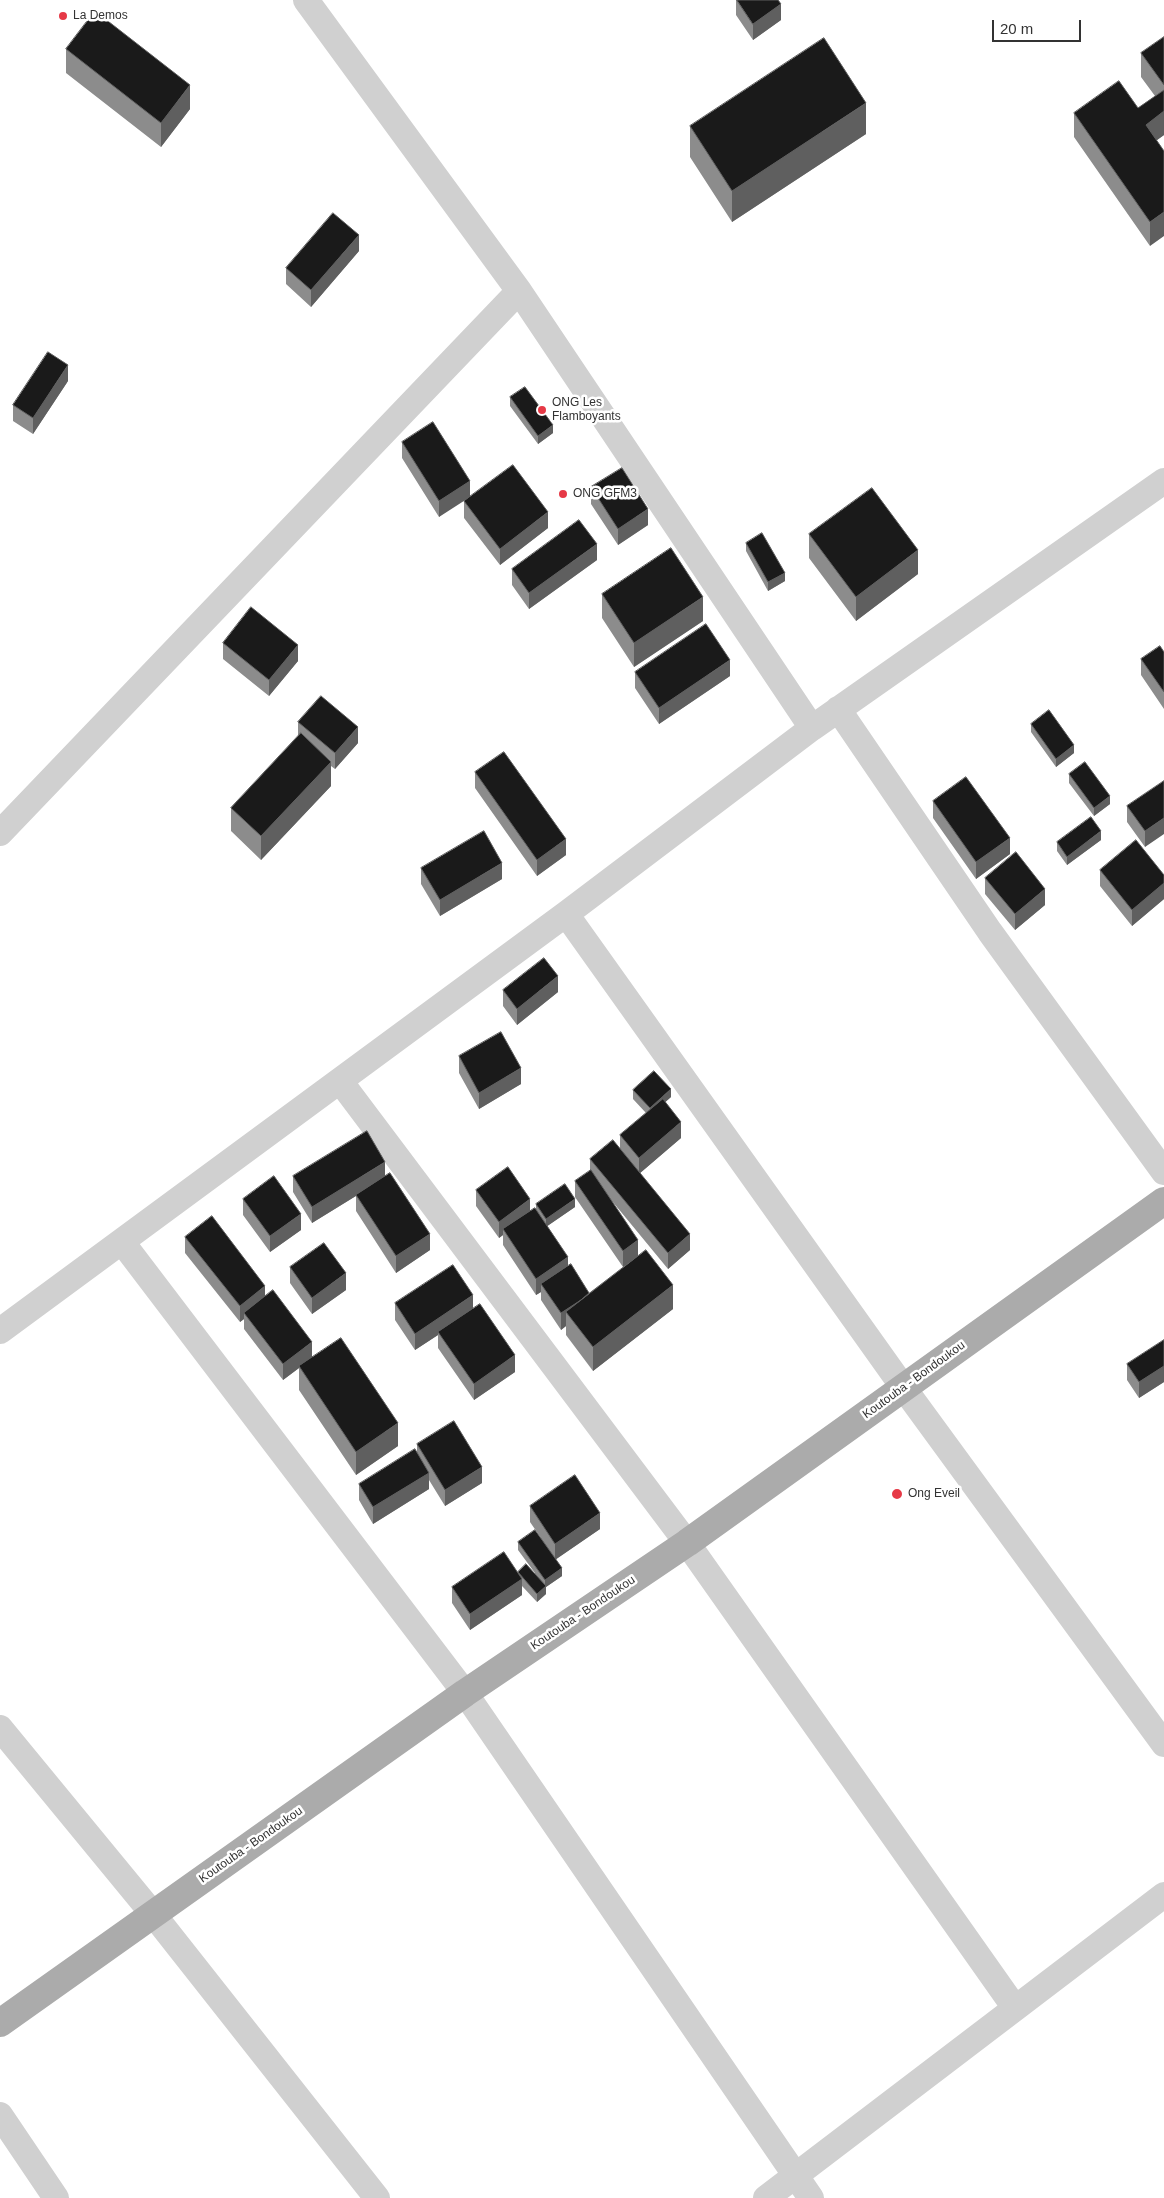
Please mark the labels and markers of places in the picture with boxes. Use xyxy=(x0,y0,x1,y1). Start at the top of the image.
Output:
place label: La Demos xyxy=(73,9,128,23)
marker: La Demos xyxy=(57,10,69,22)
place label: ONG Les Flamboyants xyxy=(552,396,621,424)
marker: ONG Les Flamboyants xyxy=(536,404,548,416)
place label: ONG GFM3 xyxy=(573,487,637,501)
marker: ONG GFM3 xyxy=(557,488,569,500)
marker: Ong Eveil xyxy=(890,1487,904,1501)
place label: Ong Eveil xyxy=(908,1487,960,1501)

